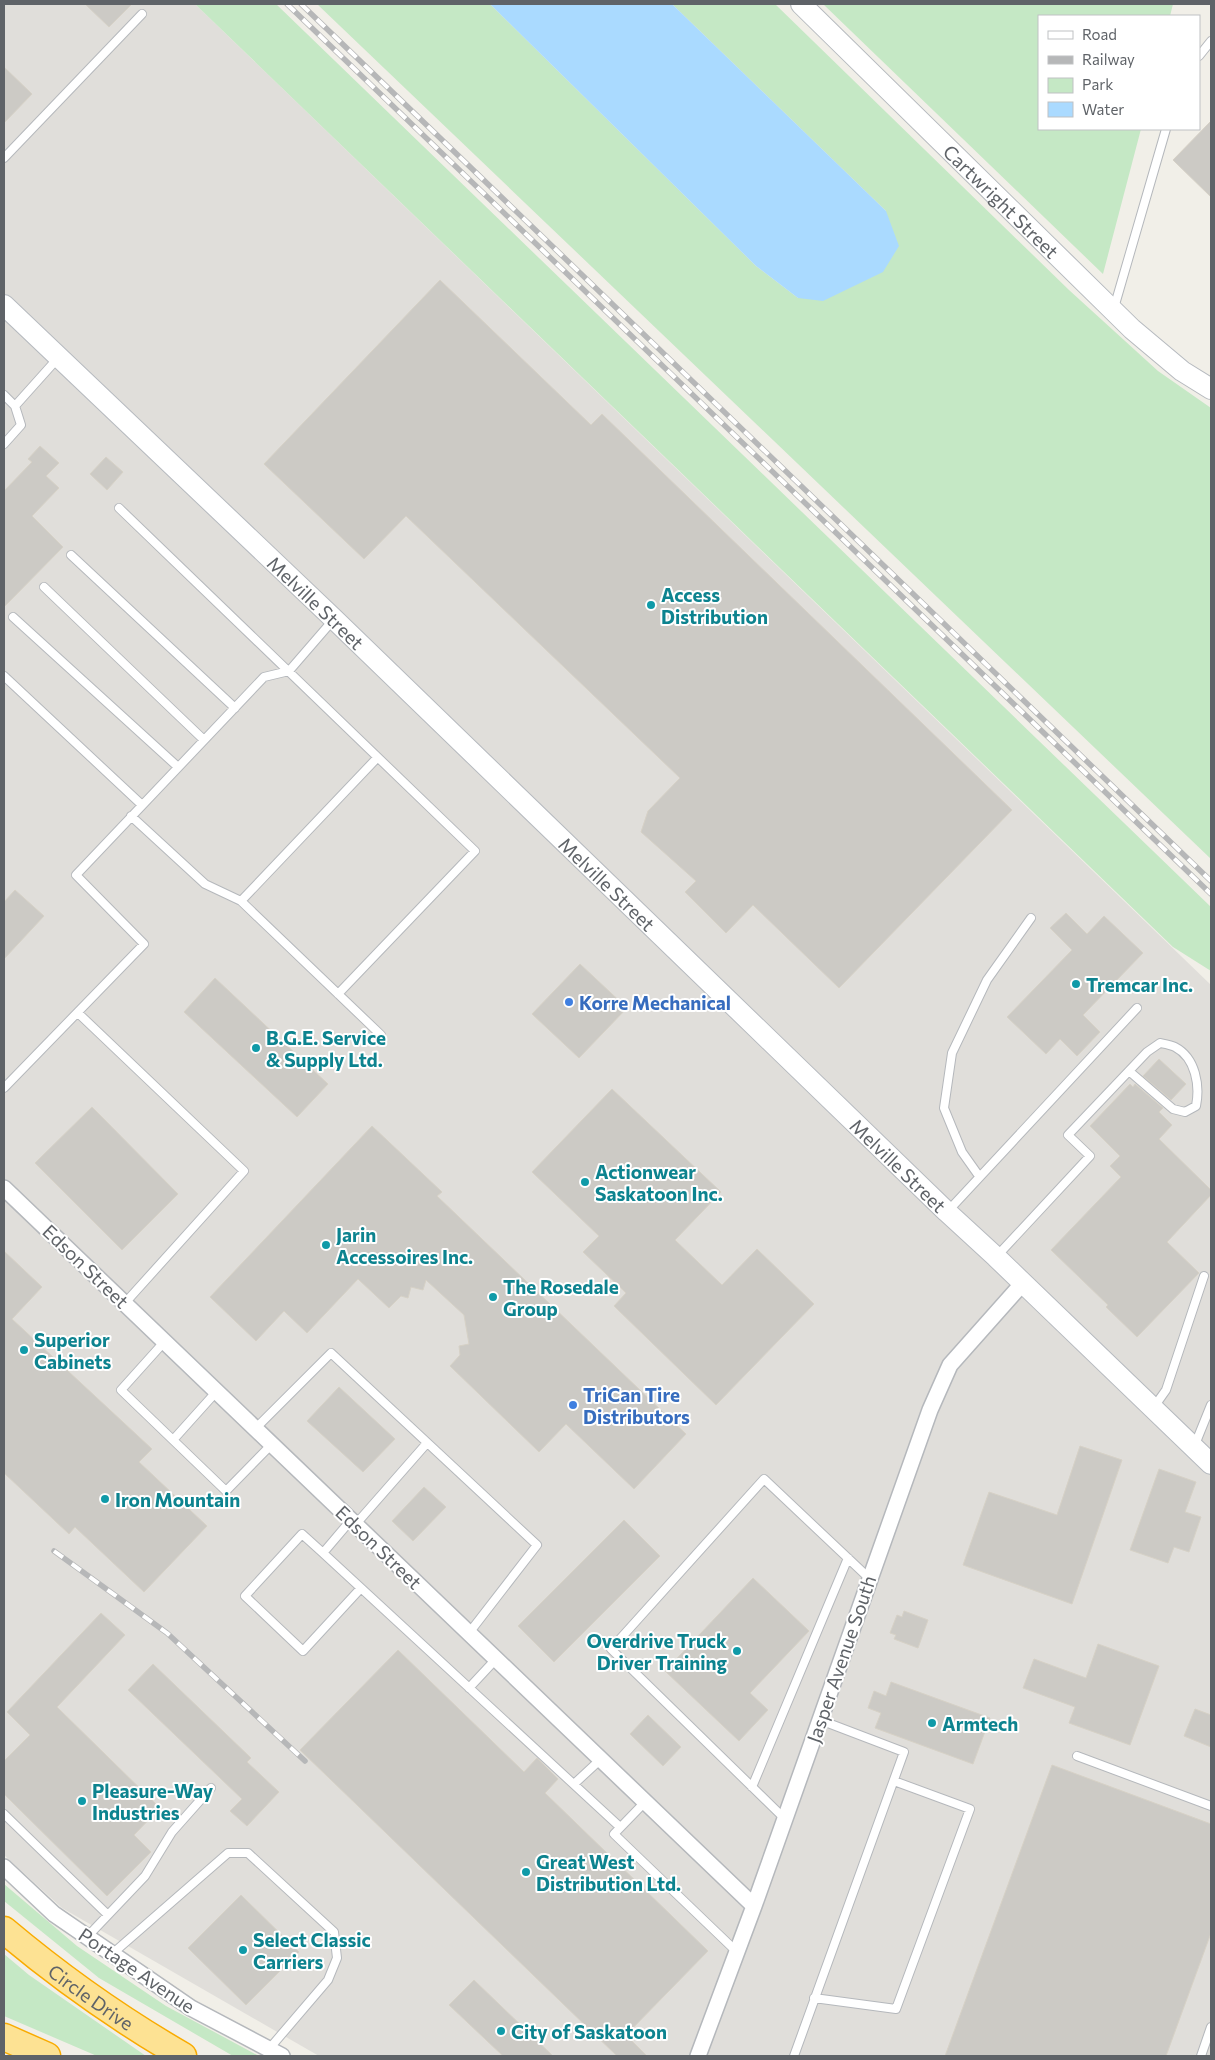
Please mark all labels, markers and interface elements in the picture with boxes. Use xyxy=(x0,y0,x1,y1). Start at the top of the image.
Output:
legend xyxy=(1038,15,1200,130)
text: Road xyxy=(1082,25,1117,43)
text: Railway xyxy=(1082,50,1135,68)
text: Park xyxy=(1082,75,1113,93)
text: Water xyxy=(1082,100,1124,118)
street label: Cartwright Street xyxy=(939,139,1064,263)
street label: Melville Street xyxy=(263,551,369,654)
place label: Access Distribution xyxy=(661,583,768,628)
marker: Access Distribution xyxy=(645,599,657,611)
street label: Melville Street xyxy=(555,832,660,935)
place label: Tremcar Inc. xyxy=(1086,973,1193,996)
marker: Tremcar Inc. xyxy=(1070,978,1082,990)
place label: Korre Mechanical xyxy=(579,991,731,1014)
marker: Korre Mechanical xyxy=(563,996,575,1008)
place label: B.G.E. Service & Supply Ltd. xyxy=(266,1026,386,1071)
marker: B.G.E. Service & Supply Ltd. xyxy=(250,1042,262,1054)
street label: Melville Street xyxy=(846,1114,952,1217)
place label: Actionwear Saskatoon Inc. xyxy=(595,1160,723,1205)
marker: Actionwear Saskatoon Inc. xyxy=(579,1176,591,1188)
street label: Edson Street xyxy=(38,1219,134,1313)
place label: Jarin Accessoires Inc. xyxy=(336,1223,473,1268)
marker: Jarin Accessoires Inc. xyxy=(320,1239,332,1251)
place label: The Rosedale Group xyxy=(503,1275,619,1320)
marker: The Rosedale Group xyxy=(487,1291,499,1303)
place label: Superior Cabinets xyxy=(34,1328,111,1373)
marker: Superior Cabinets xyxy=(18,1344,30,1356)
place label: TriCan Tire Distributors xyxy=(583,1383,690,1428)
marker: TriCan Tire Distributors xyxy=(567,1399,579,1411)
place label: Iron Mountain xyxy=(115,1488,240,1511)
marker: Iron Mountain xyxy=(99,1493,111,1505)
street label: Edson Street xyxy=(331,1500,427,1594)
street label: Jasper Avenue South xyxy=(802,1572,880,1746)
place label: Overdrive Truck Driver Training xyxy=(586,1629,728,1674)
marker: Overdrive Truck Driver Training xyxy=(731,1645,743,1657)
place label: Armtech xyxy=(942,1712,1018,1735)
marker: Armtech xyxy=(926,1717,938,1729)
place label: Pleasure-Way Industries xyxy=(92,1779,214,1824)
marker: Pleasure-Way Industries xyxy=(76,1795,88,1807)
place label: Great West Distribution Ltd. xyxy=(536,1850,681,1895)
marker: Great West Distribution Ltd. xyxy=(520,1866,532,1878)
street label: Portage Avenue xyxy=(74,1923,200,2017)
place label: Select Classic Carriers xyxy=(253,1928,371,1973)
marker: Select Classic Carriers xyxy=(237,1944,249,1956)
street label: Circle Drive xyxy=(44,1959,138,2035)
place label: City of Saskatoon xyxy=(511,2020,667,2043)
marker: City of Saskatoon xyxy=(495,2025,507,2037)

